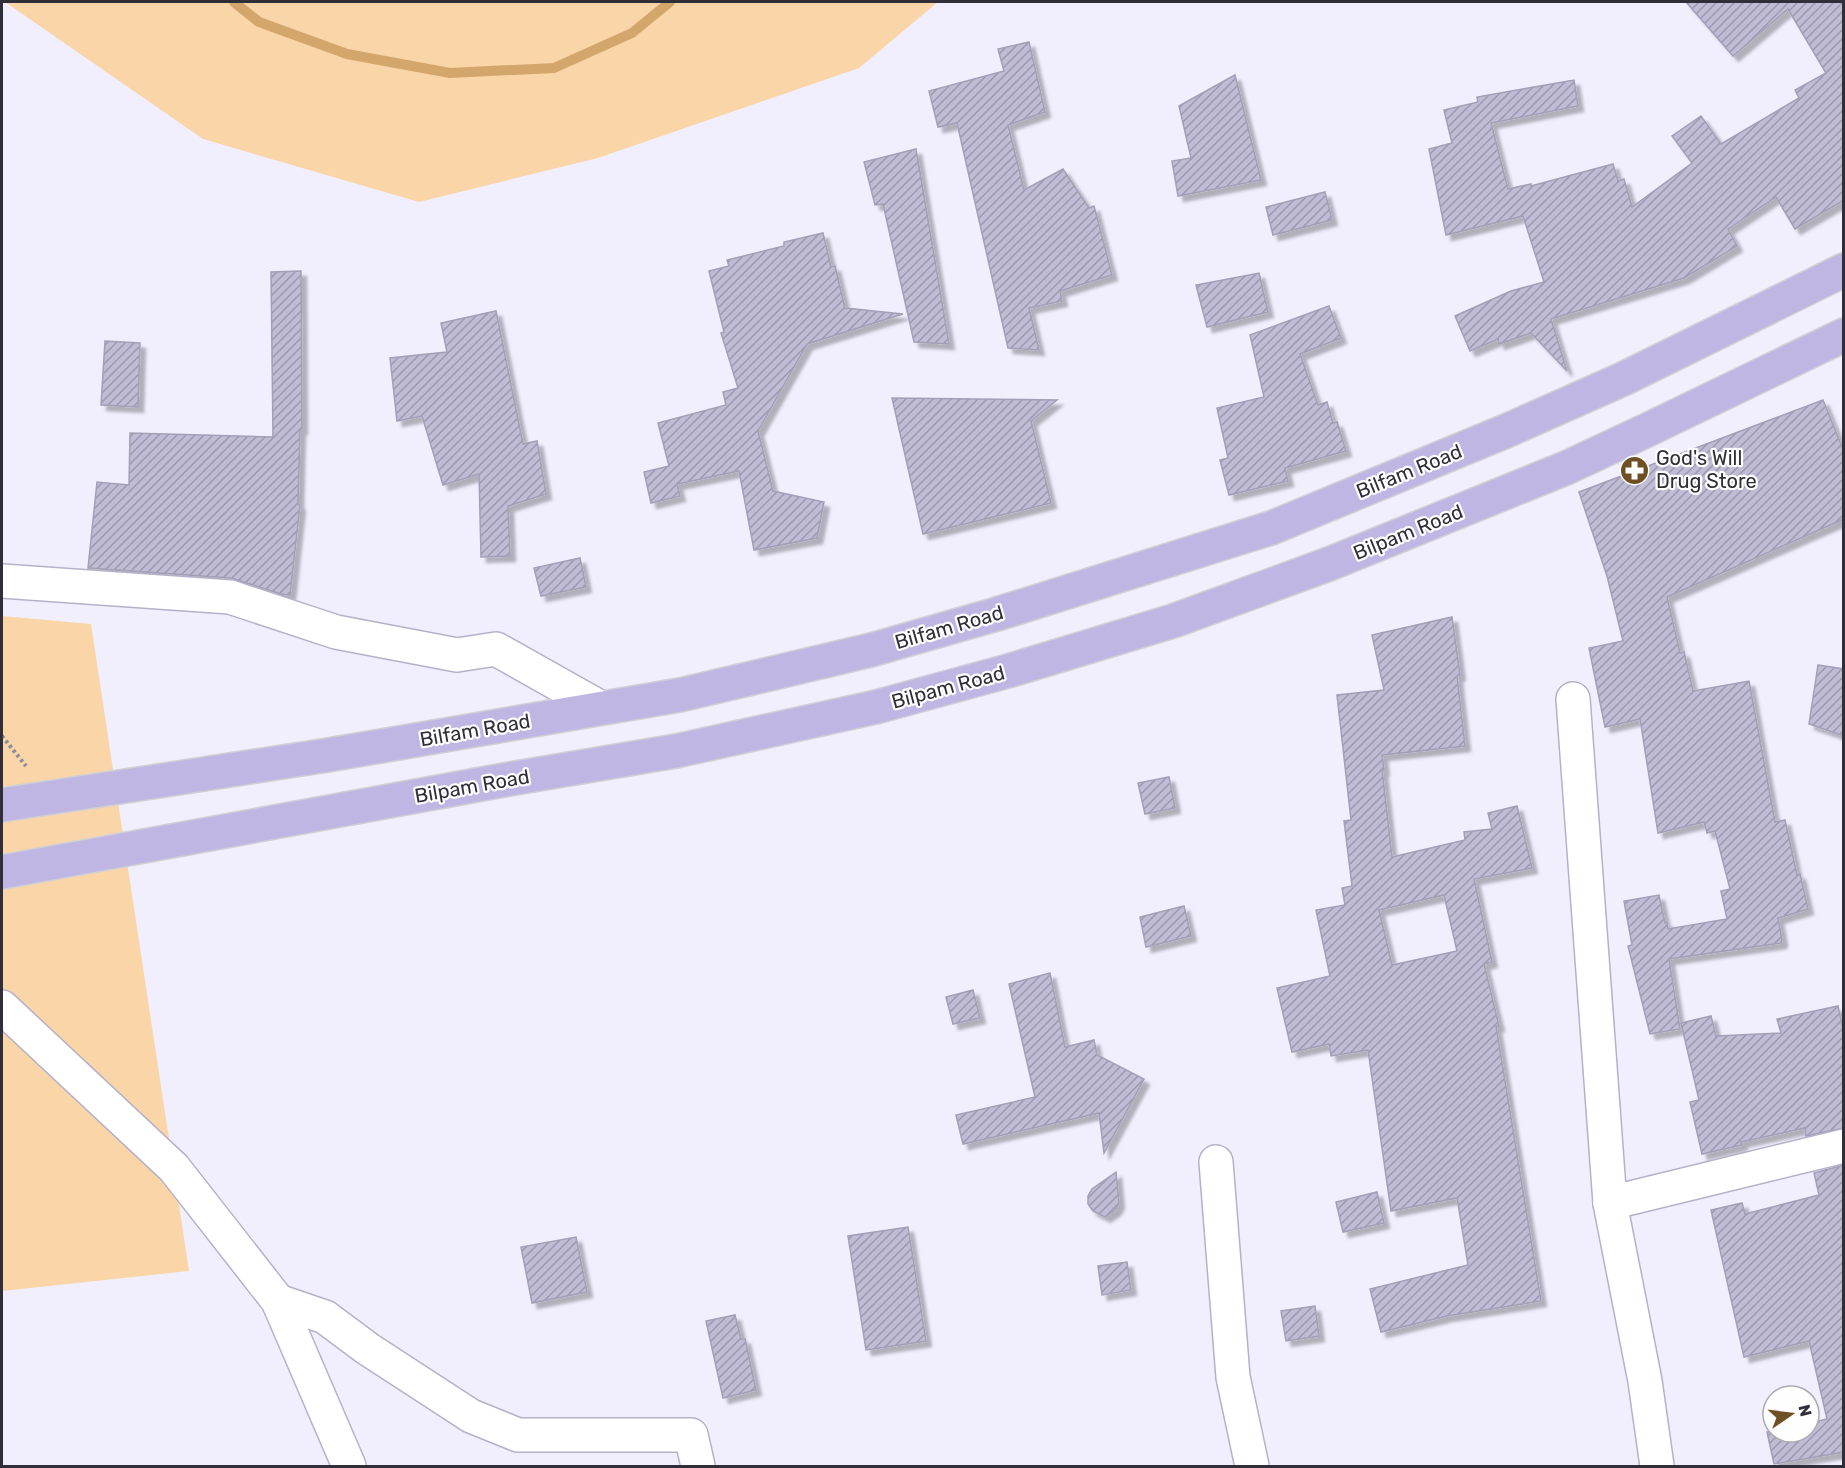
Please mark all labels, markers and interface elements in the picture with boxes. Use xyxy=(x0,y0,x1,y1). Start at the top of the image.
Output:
street label: Bilfam Road xyxy=(1353,439,1465,503)
place label: God's Will Drug Store xyxy=(1656,446,1757,493)
pharmacy icon: God's Will Drug Store xyxy=(1619,454,1651,486)
street label: Bilpam Road xyxy=(1350,499,1466,565)
street label: Bilfam Road xyxy=(892,600,1006,654)
street label: Bilpam Road xyxy=(889,660,1007,714)
street label: Bilfam Road xyxy=(418,708,532,752)
street label: Bilpam Road xyxy=(413,764,531,808)
north arrow xyxy=(1761,1384,1821,1444)
text: N xyxy=(1794,1403,1816,1418)

